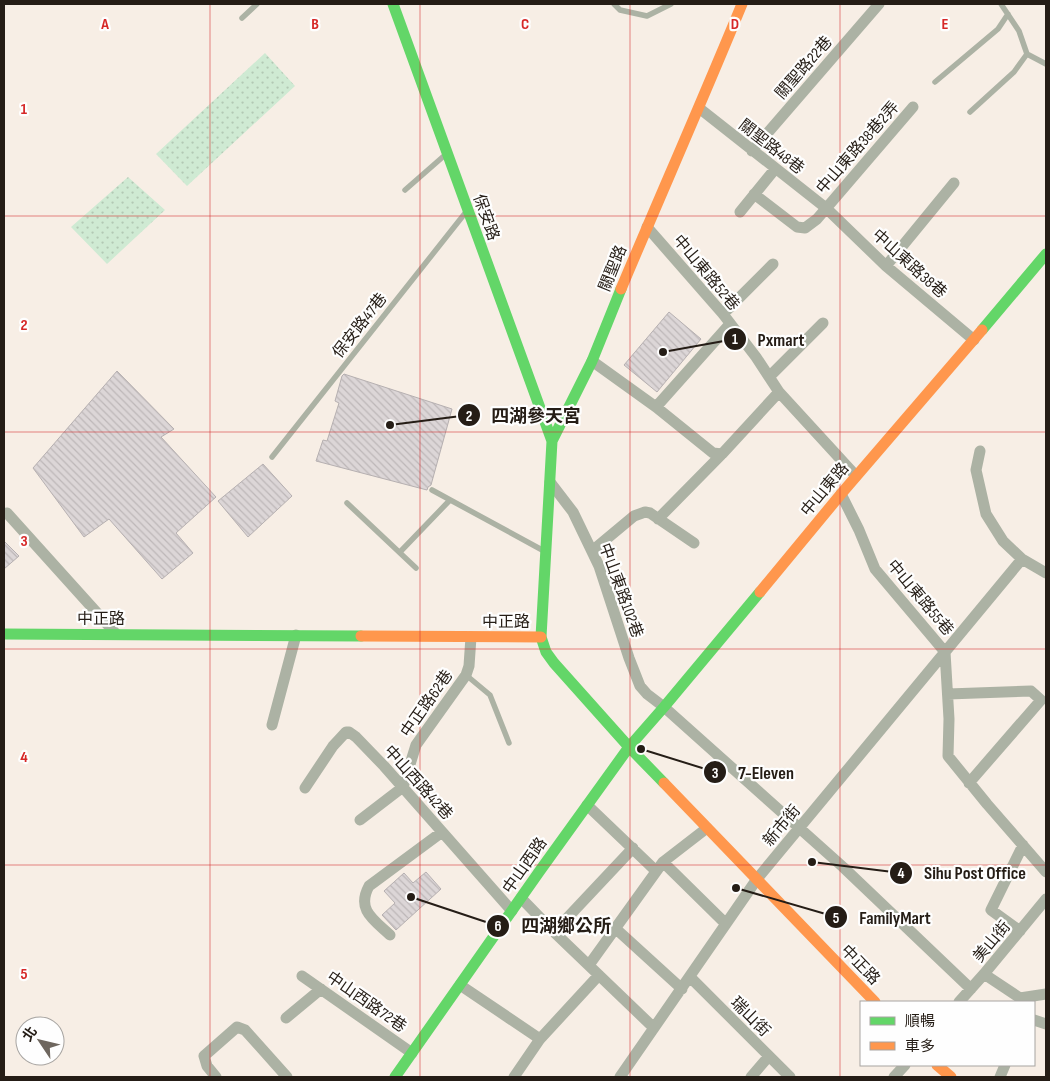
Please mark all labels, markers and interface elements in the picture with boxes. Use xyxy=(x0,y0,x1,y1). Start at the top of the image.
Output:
text: A xyxy=(100,15,109,34)
text: B xyxy=(311,15,319,34)
text: C xyxy=(521,15,529,34)
text: D xyxy=(731,15,739,34)
text: E xyxy=(942,15,949,34)
street label: 關聖路22巷 xyxy=(772,33,837,103)
street label: 中山東路38巷2弄 xyxy=(813,98,903,198)
text: 1 xyxy=(21,100,28,119)
street label: 關聖路48巷 xyxy=(735,116,808,179)
street label: 保安路 xyxy=(468,192,503,243)
street label: 中山東路38巷 xyxy=(868,226,950,303)
street label: 中山東路52巷 xyxy=(669,231,743,315)
street label: 關聖路 xyxy=(596,243,631,294)
street label: 保安路47巷 xyxy=(329,290,391,362)
text: 2 xyxy=(20,316,28,335)
callout: Pxmart xyxy=(722,323,814,356)
text: 1 xyxy=(732,330,738,349)
text: Pxmart xyxy=(758,330,804,351)
callout: 四湖參天宮 xyxy=(456,399,591,432)
text: 四湖參天宮 xyxy=(491,406,581,427)
text: 2 xyxy=(466,407,472,426)
street label: 中山東路 xyxy=(797,459,853,521)
text: 3 xyxy=(20,532,28,551)
street label: 中山東路102巷 xyxy=(595,541,647,640)
street label: 中山東路55巷 xyxy=(883,556,957,640)
street label: 中正路 xyxy=(77,610,125,629)
street label: 中正路 xyxy=(482,613,530,632)
street label: 中正路62巷 xyxy=(397,667,457,741)
street label: 中山西路42巷 xyxy=(380,742,456,824)
text: 4 xyxy=(20,748,28,767)
callout: 7-Eleven xyxy=(703,756,804,789)
text: 7-Eleven xyxy=(738,763,794,784)
text: 3 xyxy=(712,764,719,783)
street label: 新市街 xyxy=(759,801,805,850)
street label: 中山西路 xyxy=(499,834,551,898)
callout: Sihu Post Office xyxy=(889,857,1035,890)
text: Sihu Post Office xyxy=(924,863,1026,884)
text: 4 xyxy=(898,864,905,883)
callout: FamilyMart xyxy=(824,901,940,934)
text: FamilyMart xyxy=(859,908,931,929)
callout: 四湖鄉公所 xyxy=(486,909,621,942)
text: 5 xyxy=(833,909,840,928)
text: 四湖鄉公所 xyxy=(521,916,611,937)
text: 6 xyxy=(494,917,502,936)
street label: 美山街 xyxy=(969,917,1015,966)
street label: 中正路 xyxy=(836,941,883,989)
text: 5 xyxy=(20,965,28,984)
street label: 中山西路72巷 xyxy=(323,968,410,1037)
street label: 瑞山街 xyxy=(726,993,774,1041)
legend xyxy=(860,1001,1035,1066)
text: 順暢 xyxy=(905,1012,935,1031)
north arrow xyxy=(15,1016,65,1066)
text: 北 xyxy=(19,1023,41,1044)
text: 車多 xyxy=(905,1037,935,1056)

